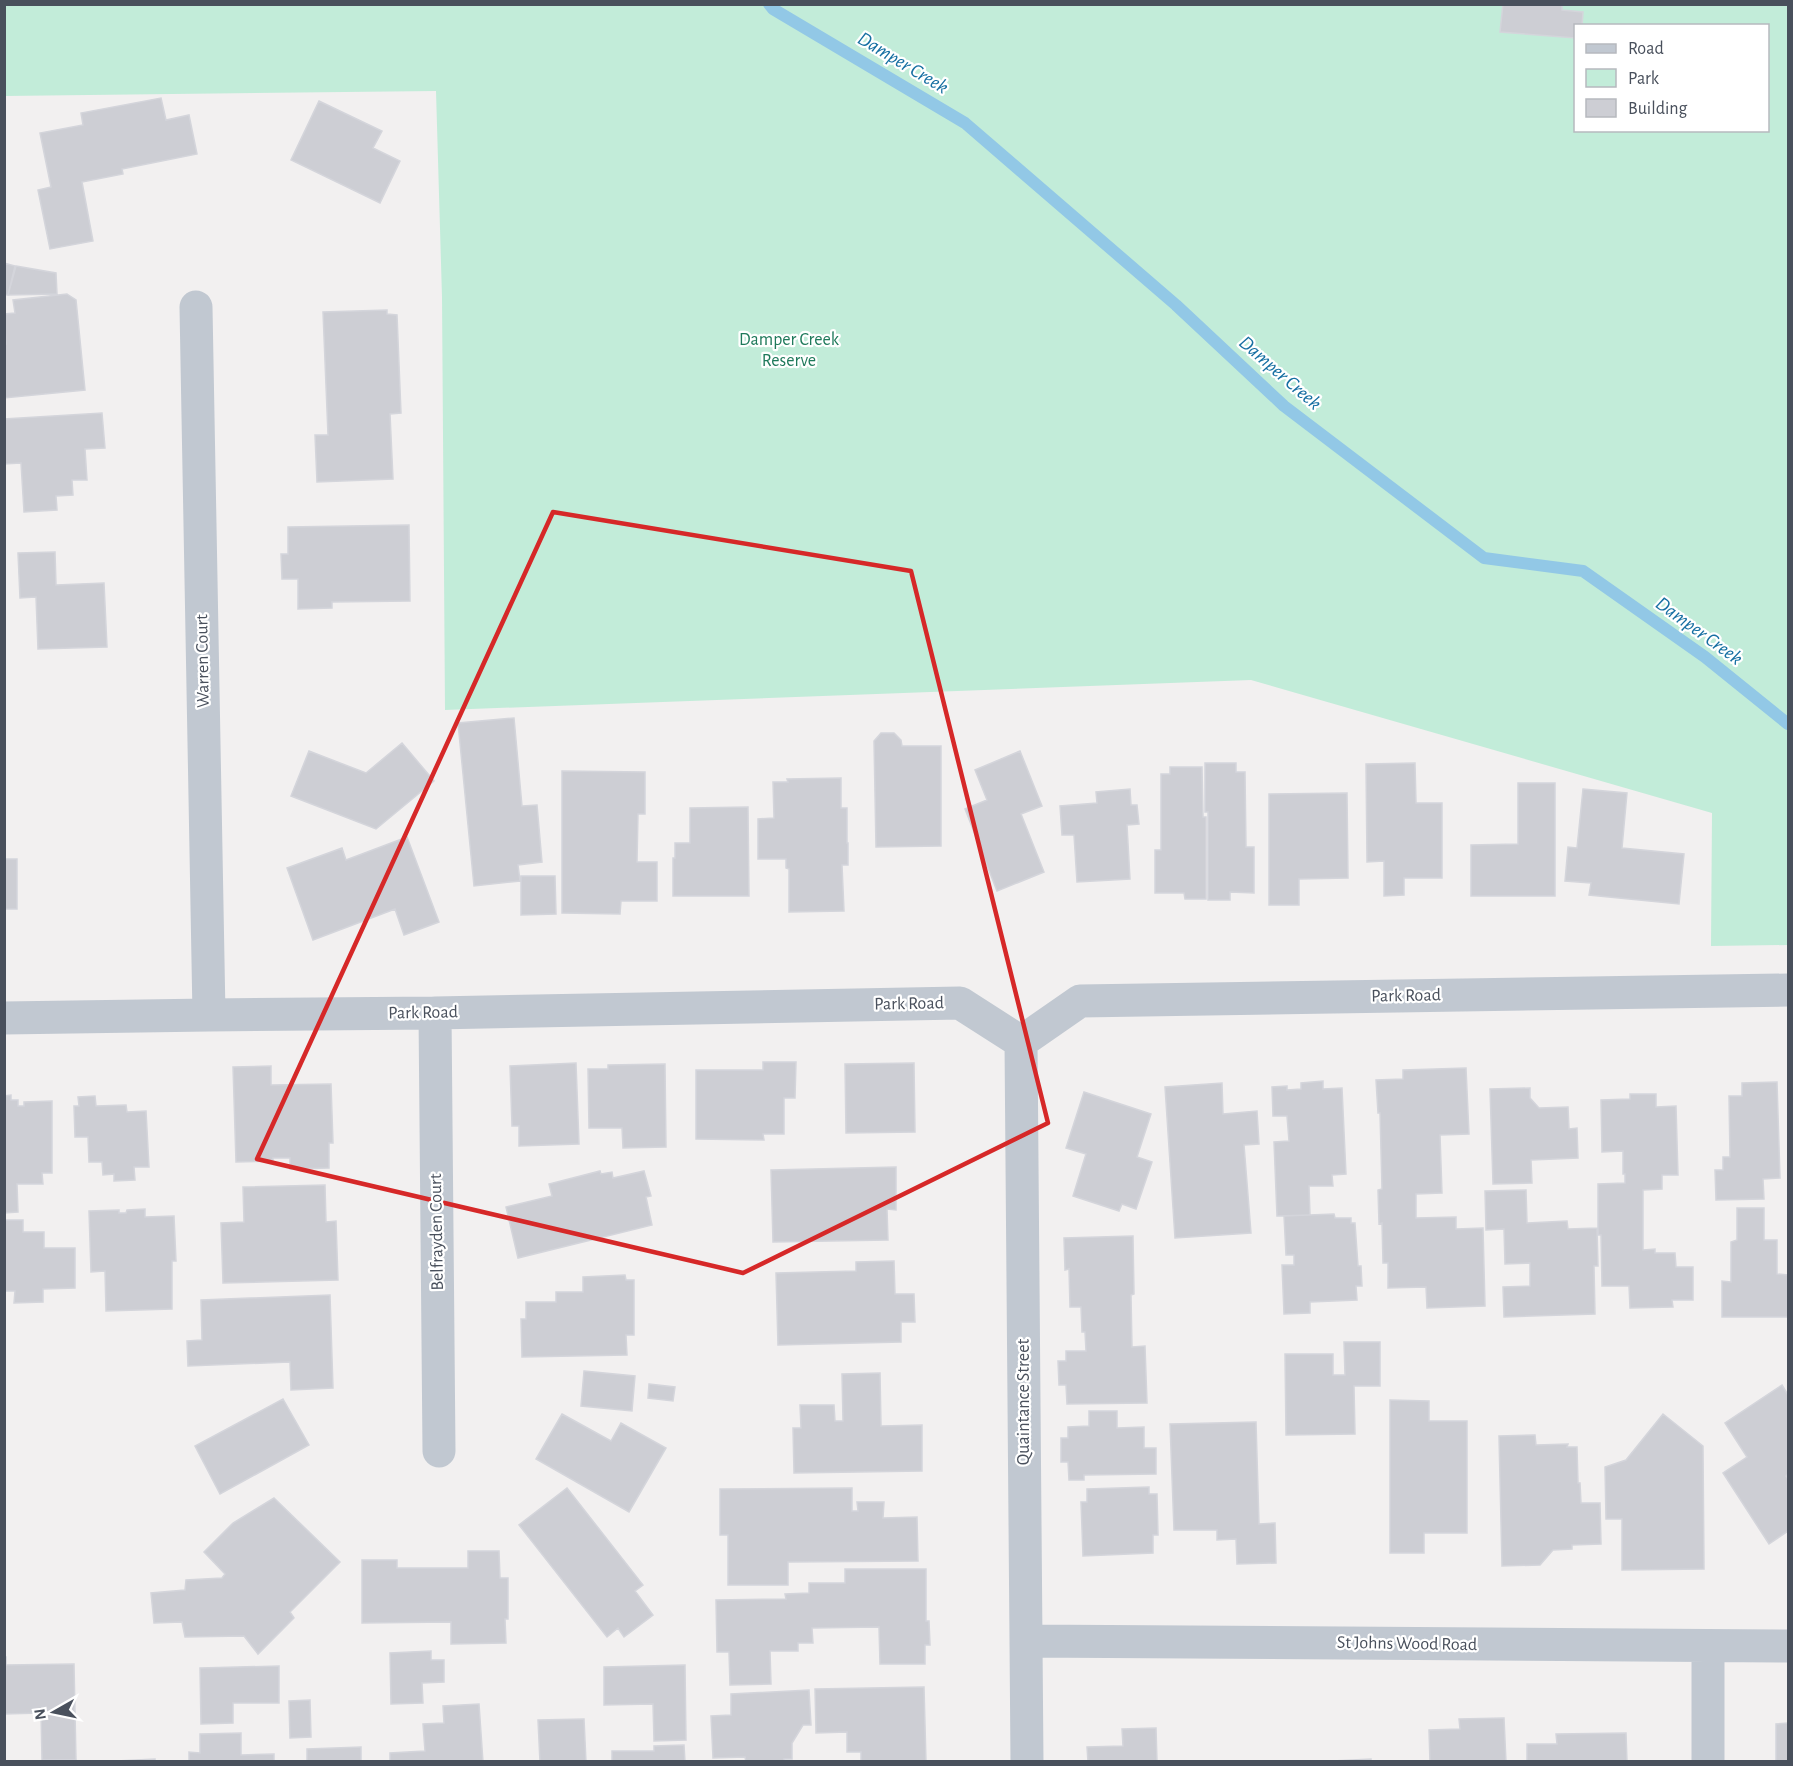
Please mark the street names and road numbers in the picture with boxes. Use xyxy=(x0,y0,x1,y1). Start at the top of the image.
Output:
street label: Warren Court xyxy=(193,614,213,708)
street label: Park Road xyxy=(1371,986,1441,1006)
street label: Park Road xyxy=(874,994,944,1014)
street label: Park Road xyxy=(388,1003,458,1023)
street label: Belfrayden Court xyxy=(427,1173,447,1291)
street label: Quaintance Street xyxy=(1015,1339,1033,1465)
street label: St Johns Wood Road xyxy=(1337,1634,1477,1654)

